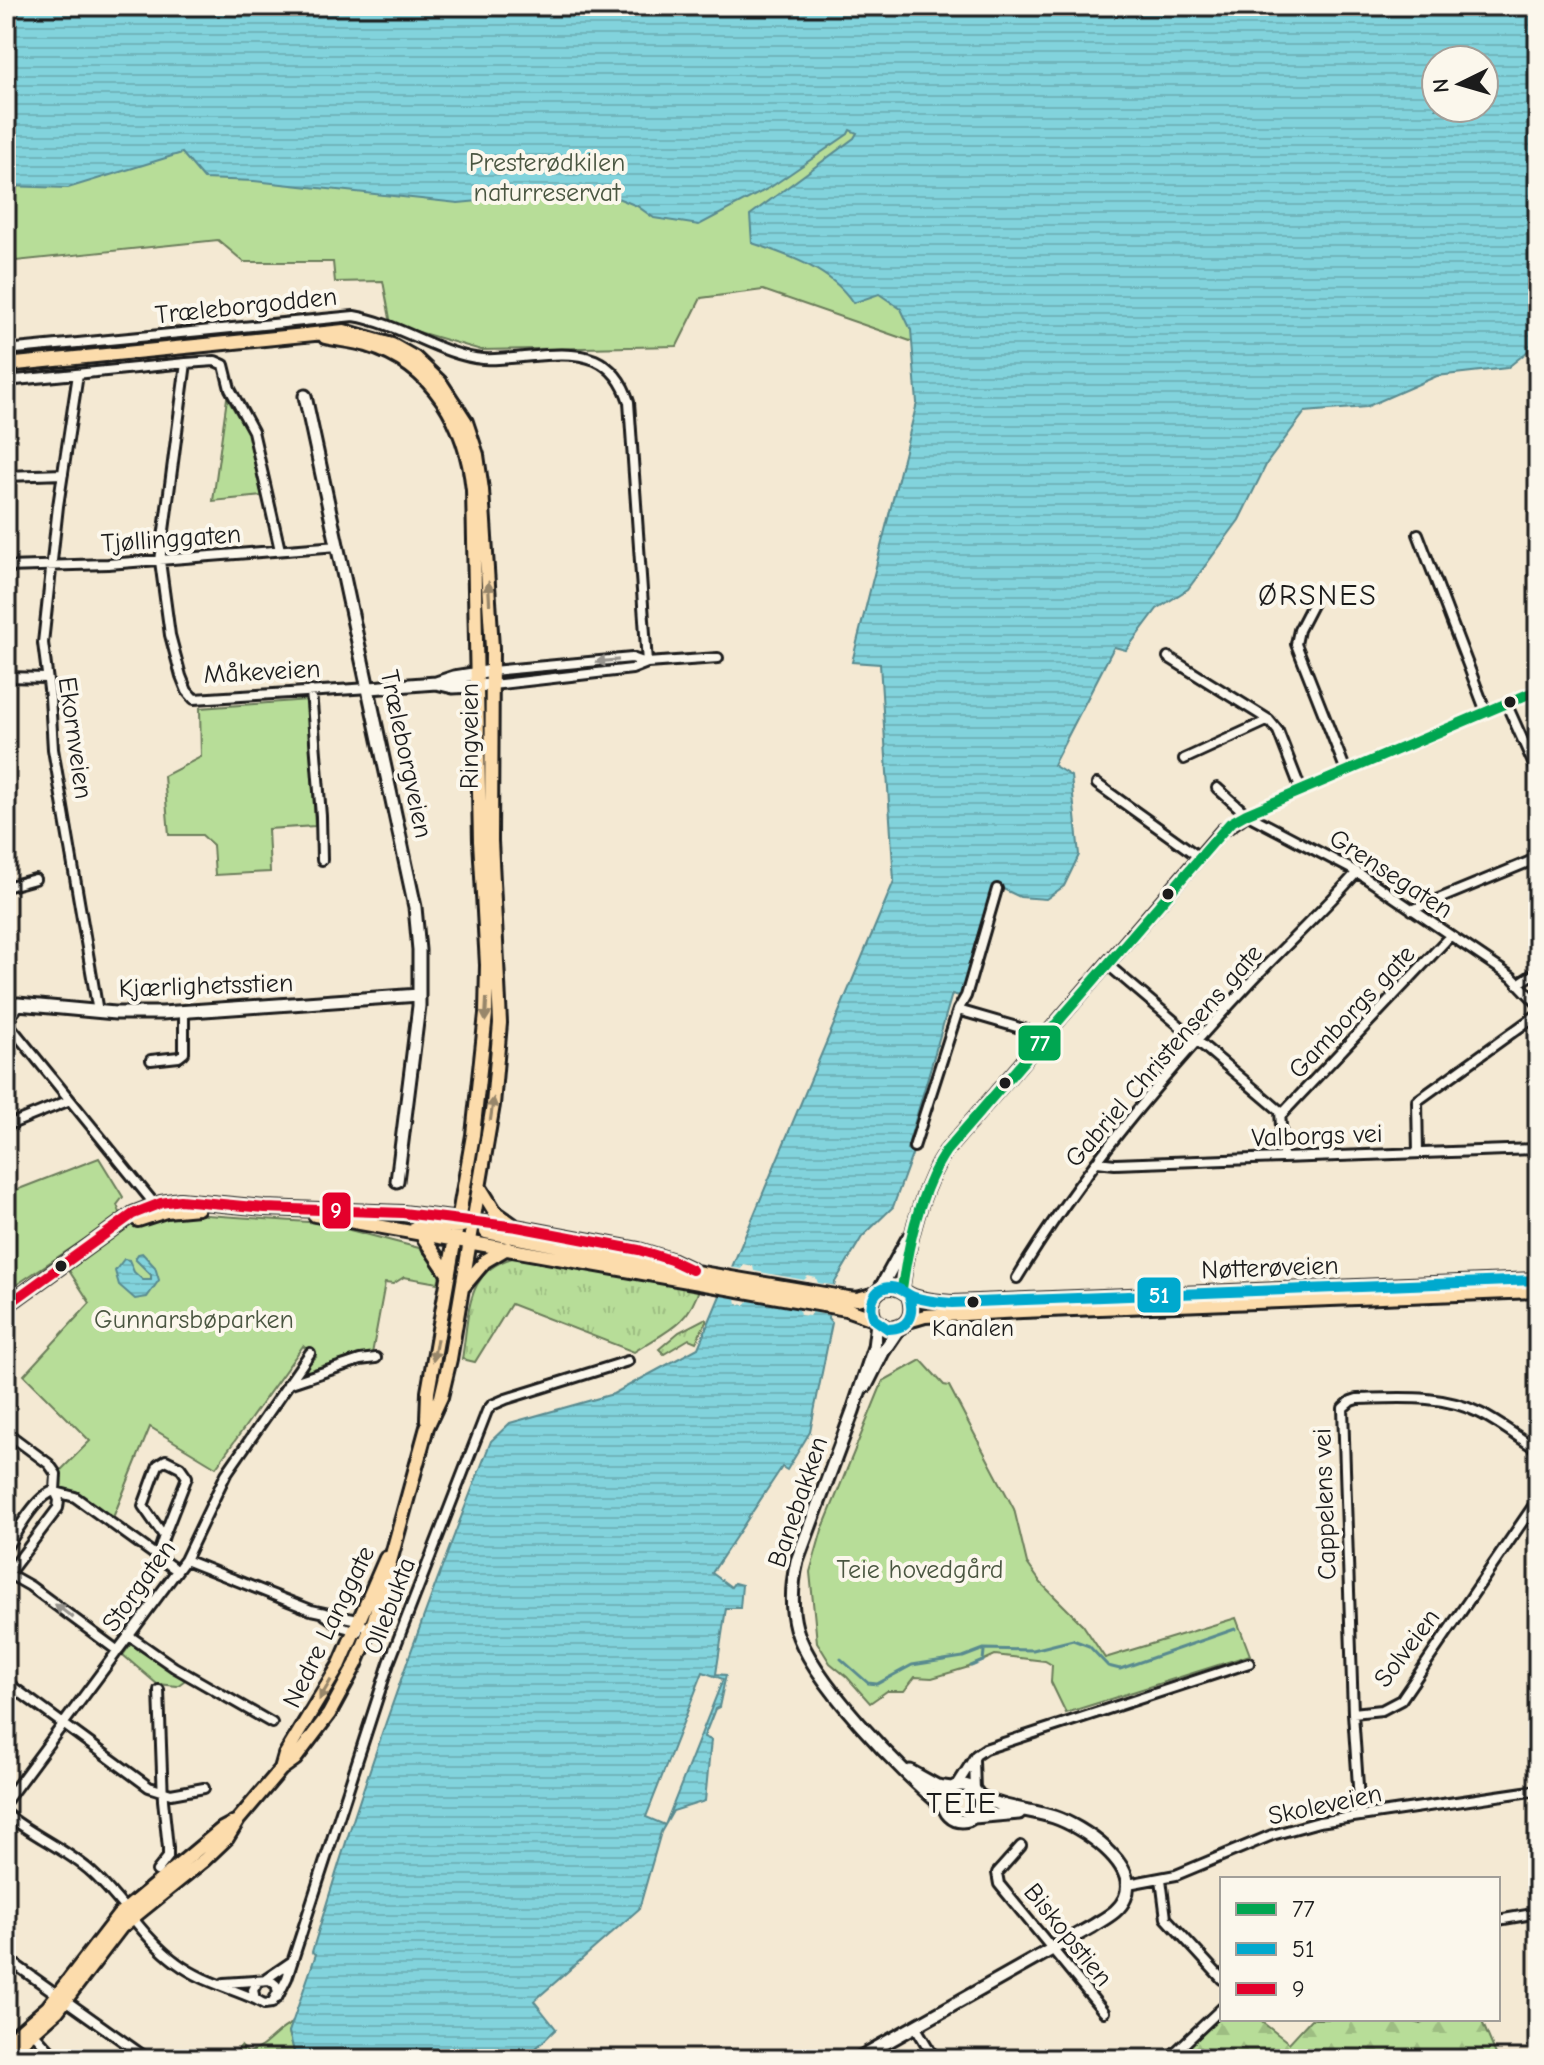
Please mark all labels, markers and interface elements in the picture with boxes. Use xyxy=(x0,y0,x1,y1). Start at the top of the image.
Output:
north arrow xyxy=(1420,44,1500,124)
text: N xyxy=(1427,77,1455,94)
park label: Presterødkilen naturreservat xyxy=(469,148,625,208)
street label: Træleborgodden xyxy=(153,282,339,330)
street label: Tjøllinggaten xyxy=(100,519,242,559)
district label: ØRSNES xyxy=(1258,578,1378,613)
one-way arrow xyxy=(483,580,496,605)
street label: Måkeveien xyxy=(203,654,321,690)
one-way arrow xyxy=(594,654,619,667)
street label: Træleborgveien xyxy=(374,667,438,841)
street label: Ekornveien xyxy=(52,675,98,801)
street label: Ringveien xyxy=(455,683,485,789)
unlabelled marker xyxy=(1502,694,1518,710)
street label: Grensegaten xyxy=(1324,823,1458,925)
unlabelled marker xyxy=(1160,886,1176,902)
street label: Gabriel Christensens gate xyxy=(1059,939,1269,1173)
street label: Gamborgs gate xyxy=(1283,939,1421,1085)
street label: Kjærlighetsstien xyxy=(118,968,294,1004)
one-way arrow xyxy=(479,998,492,1023)
line badge: 77 xyxy=(1017,1024,1062,1062)
text: 77 xyxy=(1030,1031,1050,1057)
unlabelled marker xyxy=(997,1075,1013,1091)
one-way arrow xyxy=(486,1096,499,1121)
street label: Valborgs vei xyxy=(1251,1119,1383,1153)
line badge: 9 xyxy=(321,1191,352,1230)
text: 9 xyxy=(330,1198,342,1224)
street label: Nøtterøveien xyxy=(1201,1251,1339,1285)
unlabelled marker xyxy=(53,1258,69,1274)
line badge: 51 xyxy=(1136,1276,1182,1314)
text: 51 xyxy=(1149,1283,1169,1309)
marker: Kanalen xyxy=(965,1294,981,1310)
park label: Gunnarsbøparken xyxy=(94,1305,294,1335)
place label: Kanalen xyxy=(932,1314,1014,1342)
one-way arrow xyxy=(428,1338,440,1363)
street label: Cappelens vei xyxy=(1307,1428,1343,1580)
street label: Banebakken xyxy=(762,1433,834,1571)
street label: Storgaten xyxy=(96,1534,182,1638)
street label: Nedre Langgate xyxy=(277,1541,381,1713)
street label: Ollebukta xyxy=(358,1553,422,1659)
park label: Teie hovedgård xyxy=(836,1555,1004,1585)
one-way arrow xyxy=(53,1603,75,1619)
street label: Solveien xyxy=(1368,1603,1446,1693)
one-way arrow xyxy=(318,1679,332,1701)
street label: Skoleveien xyxy=(1265,1778,1385,1832)
district label: TEIE xyxy=(926,1786,998,1821)
street label: Biskopstien xyxy=(1017,1877,1119,1993)
legend xyxy=(1220,1877,1500,2021)
text: 77 xyxy=(1292,1895,1315,1923)
text: 51 xyxy=(1292,1935,1315,1963)
text: 9 xyxy=(1292,1975,1305,2003)

